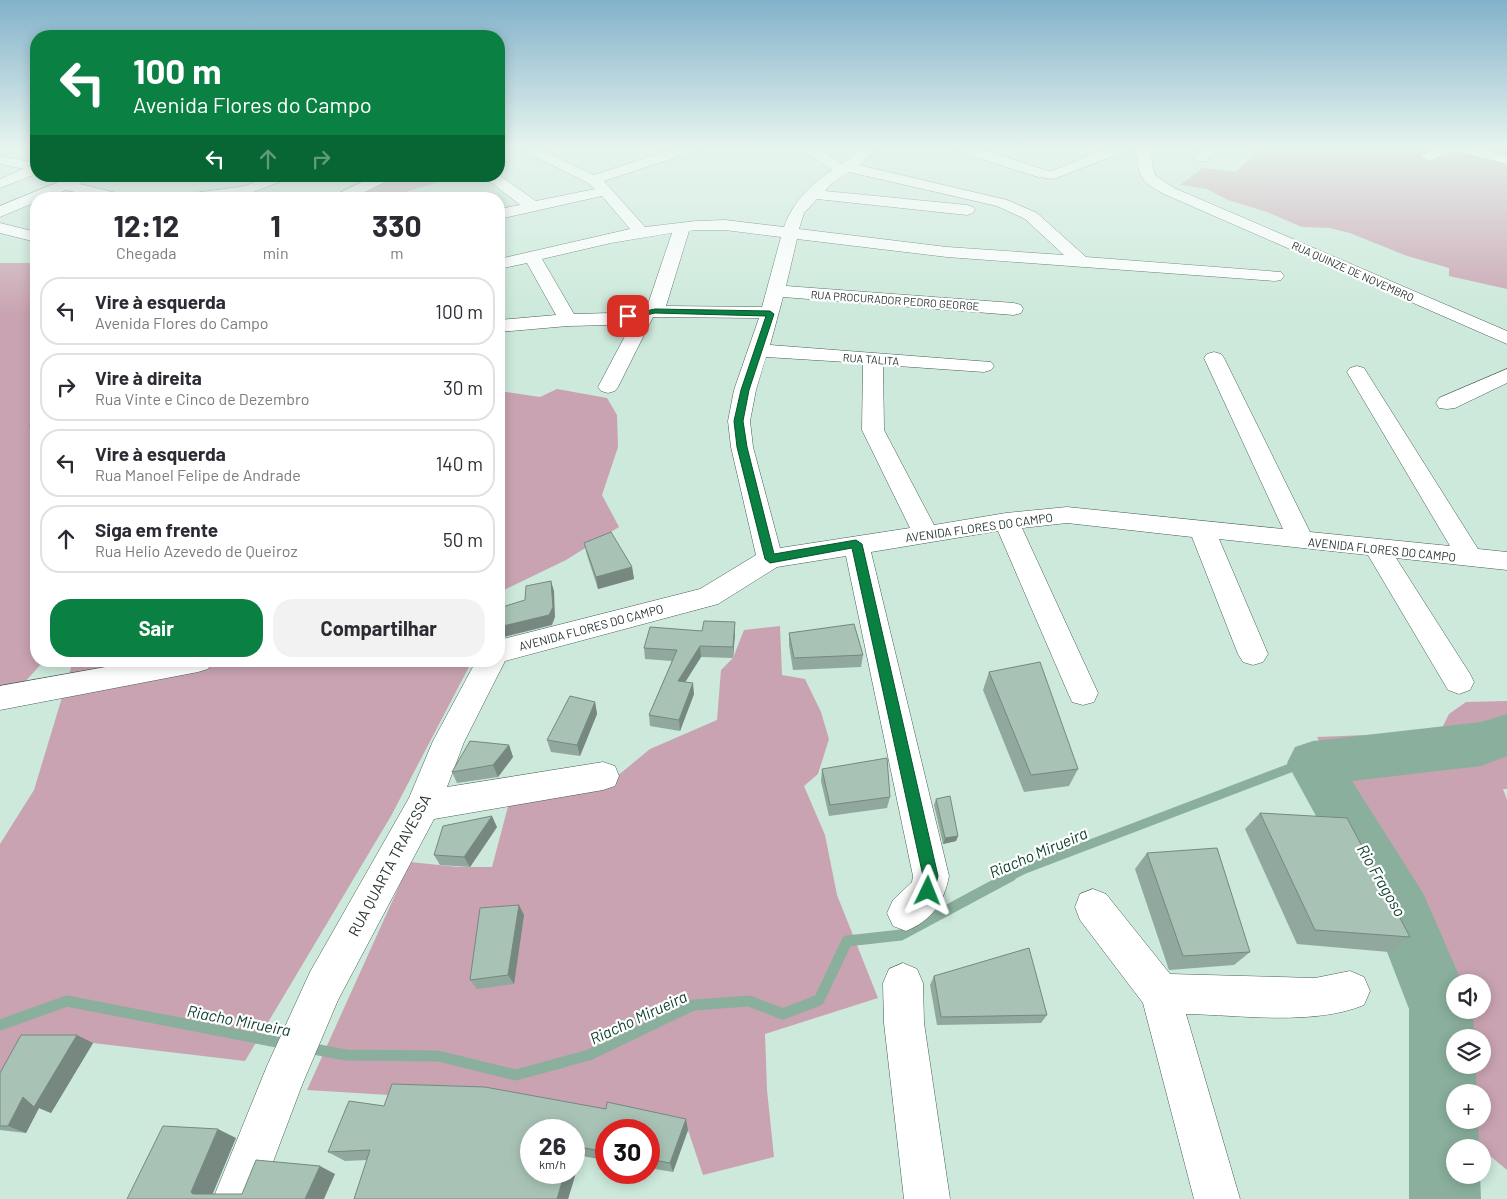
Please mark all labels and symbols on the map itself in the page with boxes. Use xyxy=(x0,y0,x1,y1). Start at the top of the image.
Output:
street label: RUA QUINZE DE NOVEMBRO xyxy=(1290,238,1416,304)
street label: RUA PROCURADOR PEDRO GEORGE xyxy=(810,288,980,312)
pin xyxy=(607,295,649,337)
street label: RUA TALITA xyxy=(842,351,900,367)
street label: AVENIDA FLORES DO CAMPO xyxy=(904,510,1054,544)
street label: AVENIDA FLORES DO CAMPO xyxy=(1307,534,1457,564)
street label: AVENIDA FLORES DO CAMPO xyxy=(517,601,665,653)
street label: RUA QUARTA TRAVESSA xyxy=(344,791,434,939)
water label: Riacho Mirueira xyxy=(986,823,1090,881)
water label: Rio Fragoso xyxy=(1354,840,1410,920)
position arrow xyxy=(901,864,953,916)
water label: Riacho Mirueira xyxy=(586,986,690,1048)
water label: Riacho Mirueira xyxy=(186,1001,292,1039)
speed limit sign: 30 xyxy=(595,1119,660,1184)

